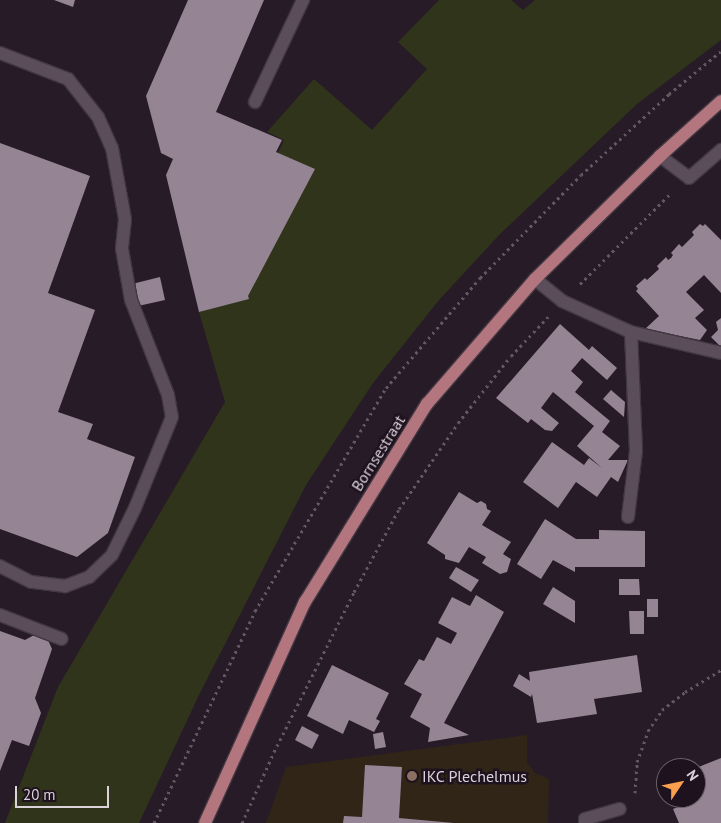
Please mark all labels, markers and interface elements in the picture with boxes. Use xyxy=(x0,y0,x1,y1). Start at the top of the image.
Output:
street label: Bornsestraat xyxy=(347,412,409,494)
north arrow xyxy=(656,758,706,808)
place label: IKC Plechelmus xyxy=(422,766,528,786)
text: N xyxy=(683,766,703,784)
marker: IKC Plechelmus xyxy=(406,770,418,782)
scale bar xyxy=(18,776,111,808)
text: 20 m xyxy=(23,785,56,804)

